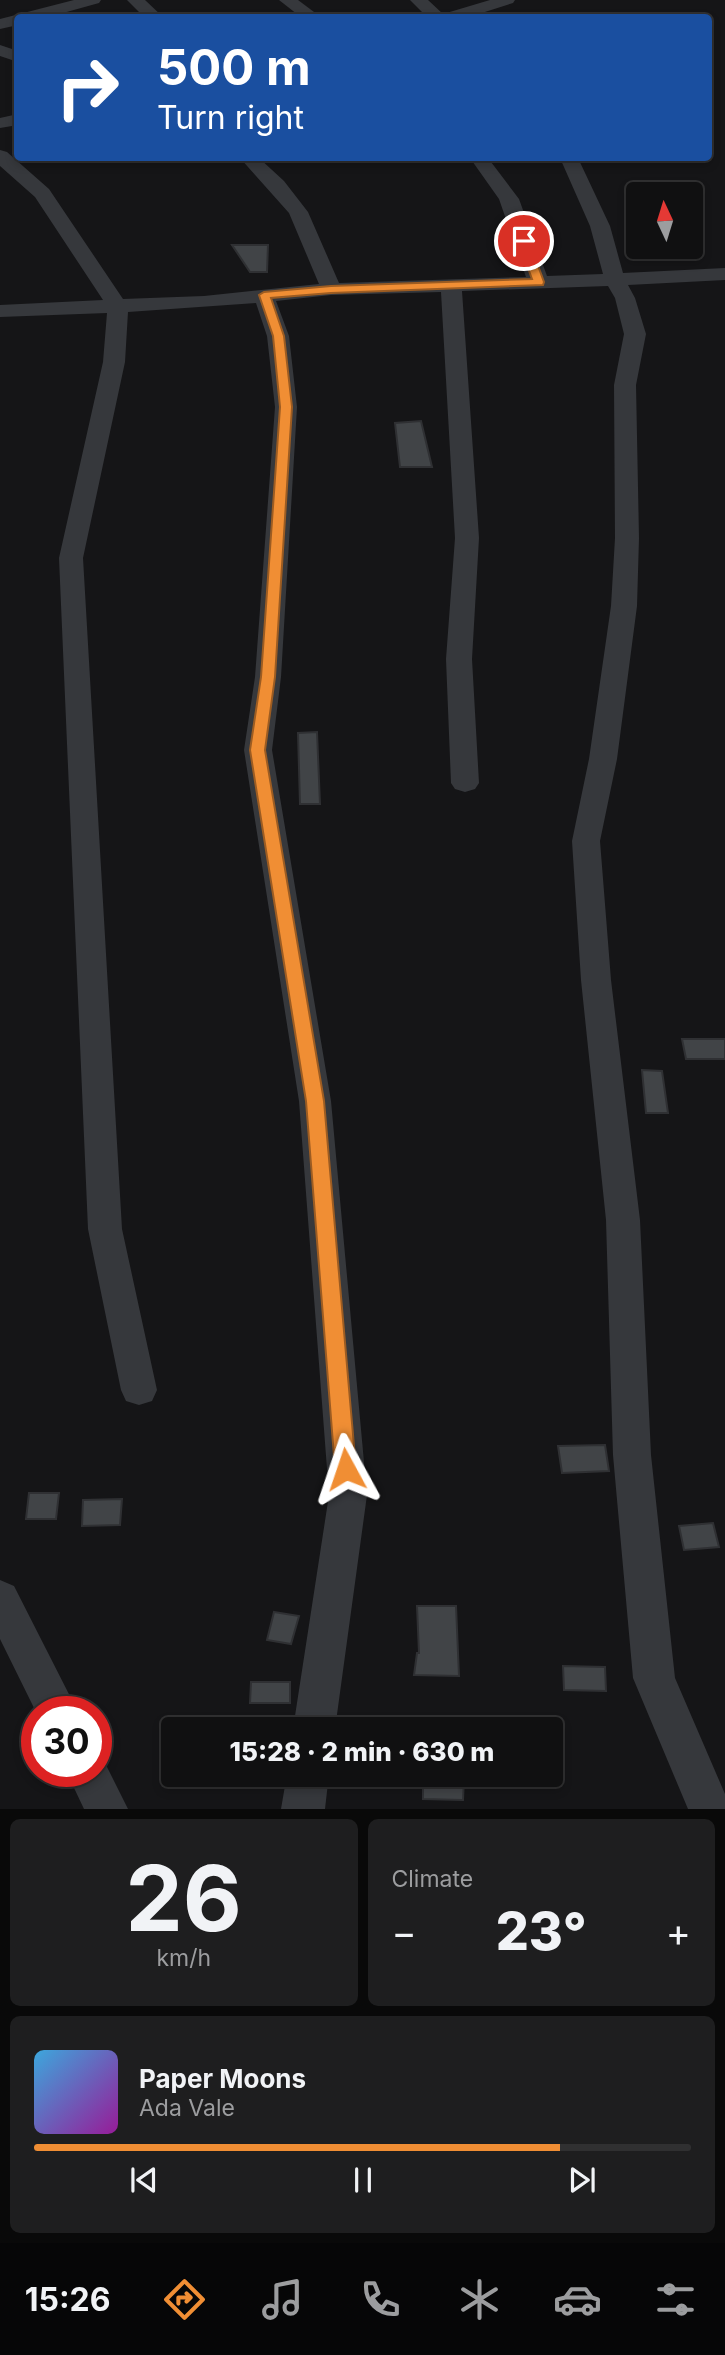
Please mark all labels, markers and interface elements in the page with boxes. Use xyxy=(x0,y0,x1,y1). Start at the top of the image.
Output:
text: 500 m xyxy=(157,38,311,97)
icon: right xyxy=(42,42,133,133)
text: Turn right xyxy=(157,98,304,137)
north arrow xyxy=(626,182,704,259)
map controls xyxy=(626,182,703,259)
pin xyxy=(494,211,554,271)
icon: arrive xyxy=(505,222,543,260)
position arrow xyxy=(309,1432,383,1506)
speed limit sign: 30 xyxy=(21,1696,112,1787)
text: 15:28 · 2 min · 630 m xyxy=(230,1736,494,1767)
text: 26 xyxy=(126,1843,242,1953)
text: Climate xyxy=(392,1865,473,1893)
text: 23° xyxy=(496,1900,587,1963)
text: − xyxy=(392,1909,417,1955)
text: + xyxy=(666,1909,691,1955)
text: km/h xyxy=(156,1944,211,1972)
text: Paper Moons xyxy=(139,2063,306,2094)
text: Ada Vale xyxy=(139,2094,235,2122)
icon: previous xyxy=(125,2161,163,2199)
icon: pause xyxy=(344,2161,382,2199)
icon: next xyxy=(563,2161,601,2199)
icon: directions xyxy=(160,2275,209,2324)
icon: music xyxy=(258,2275,307,2324)
icon: phone xyxy=(356,2275,405,2324)
icon: climate xyxy=(455,2275,504,2324)
icon: car xyxy=(553,2275,602,2324)
icon: filters xyxy=(651,2275,700,2324)
text: 15:26 xyxy=(25,2280,111,2319)

